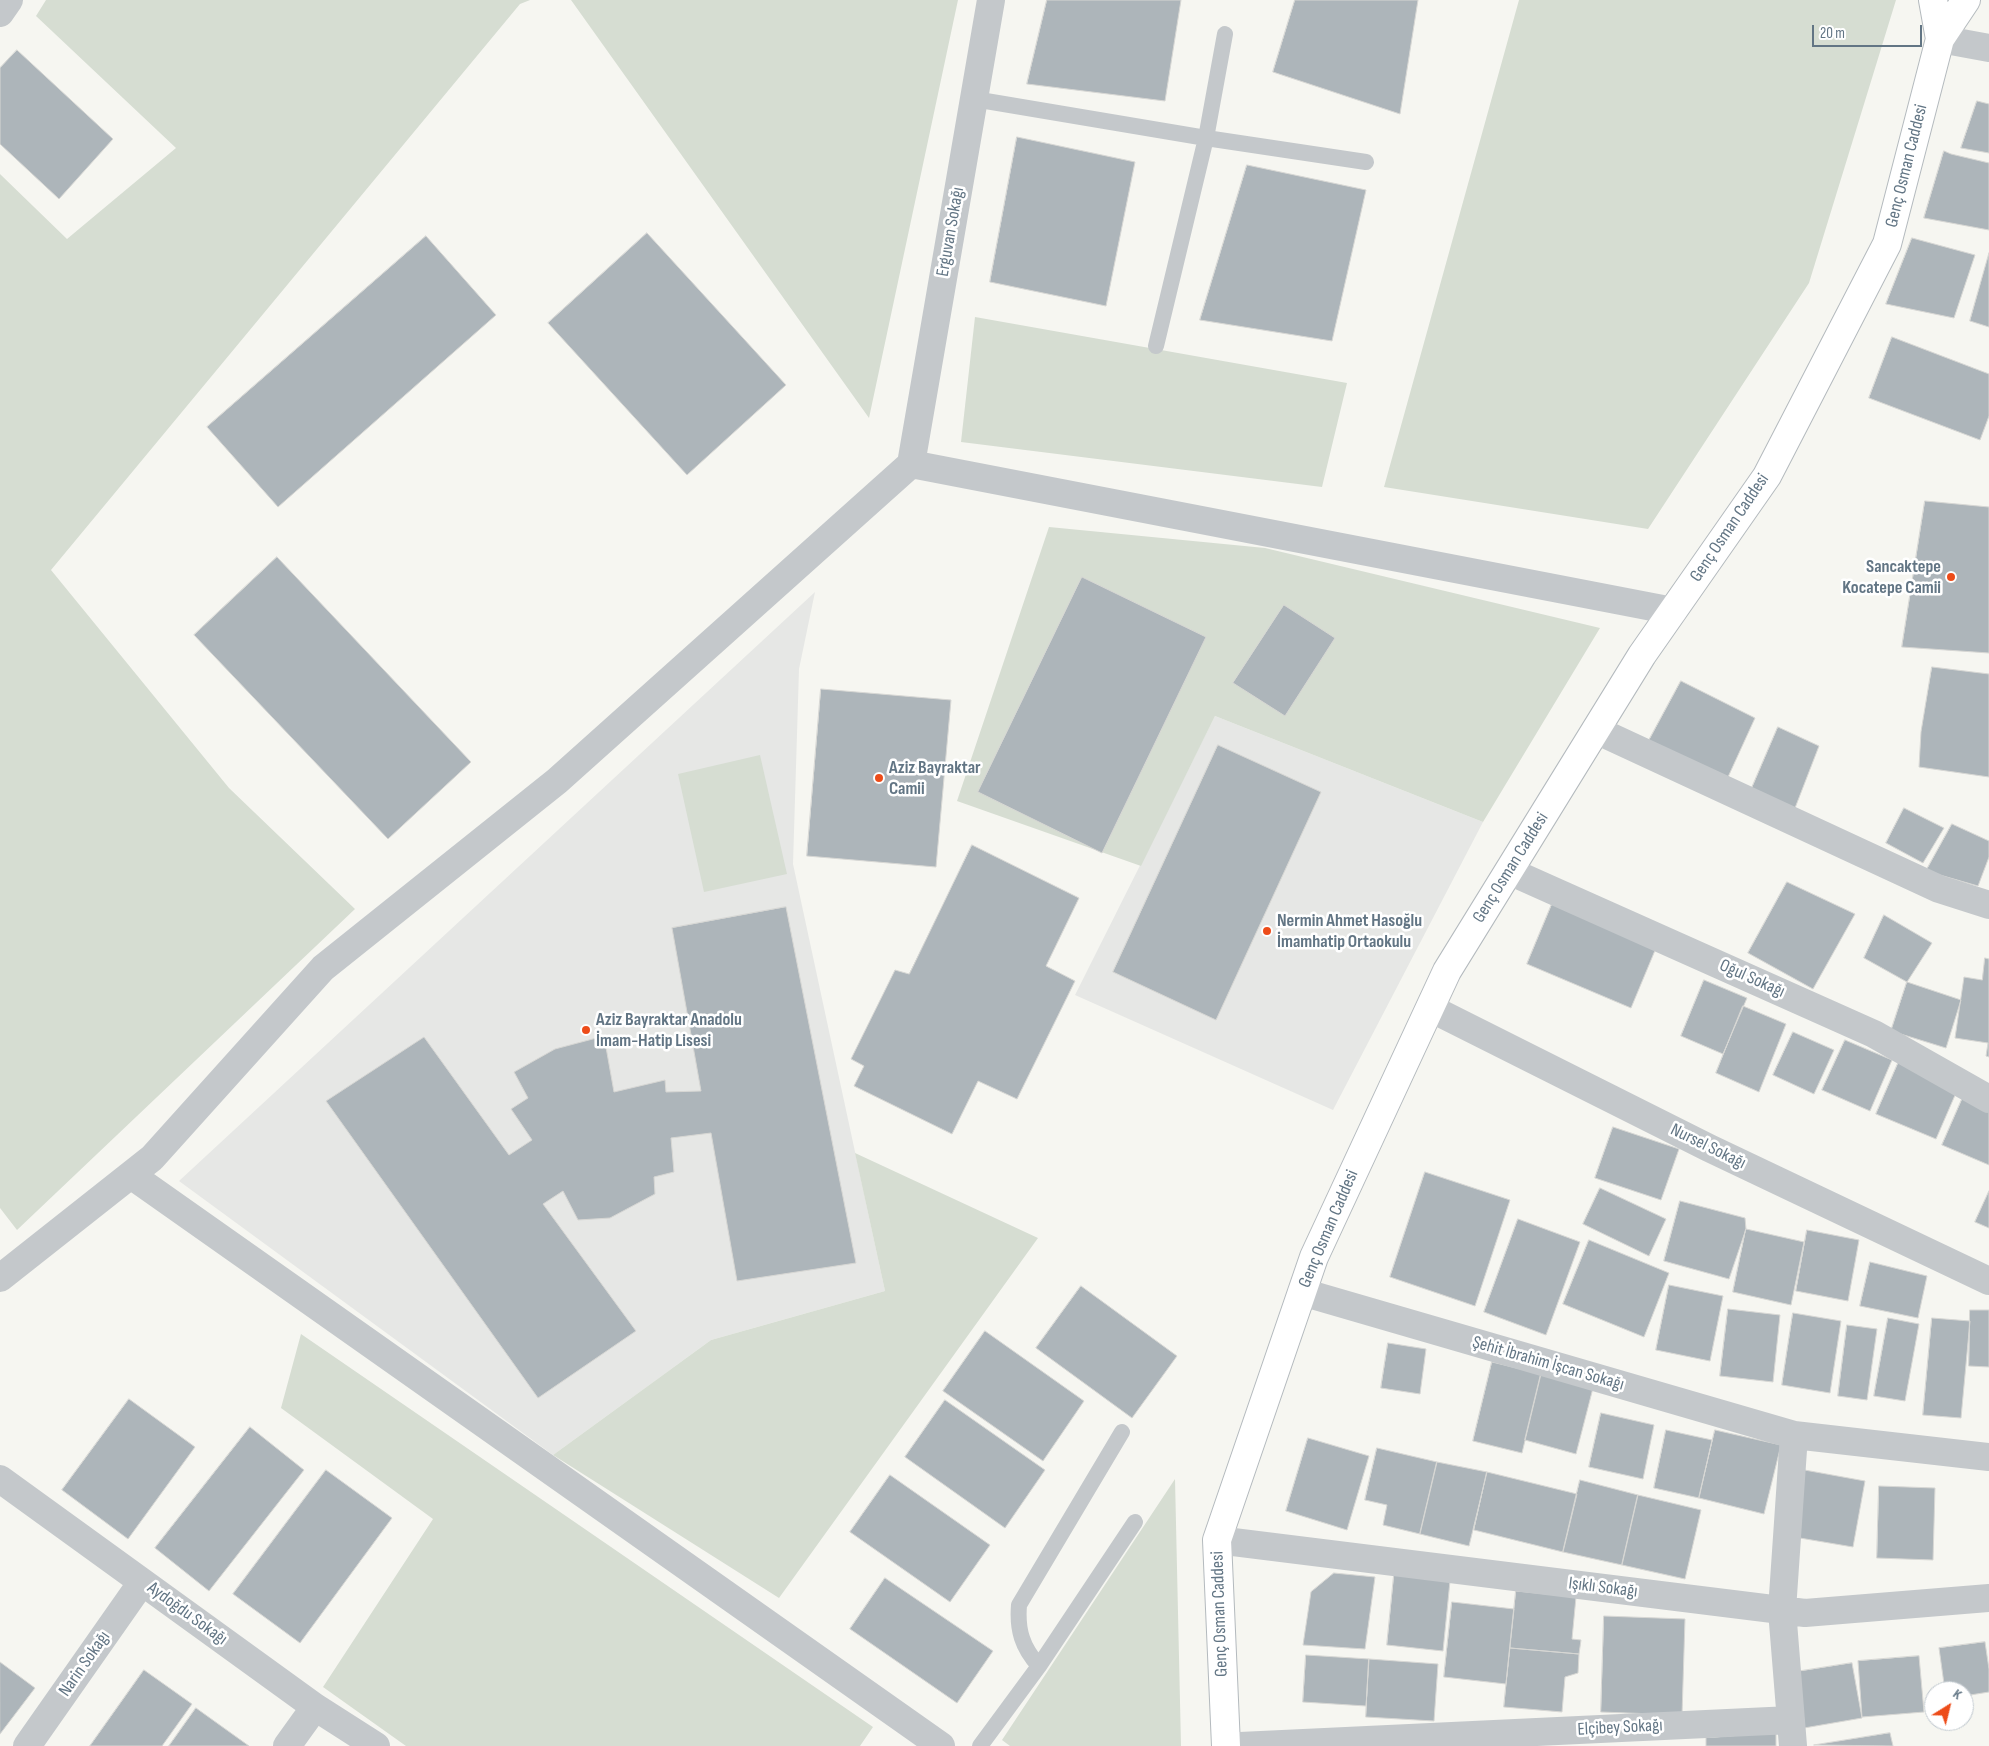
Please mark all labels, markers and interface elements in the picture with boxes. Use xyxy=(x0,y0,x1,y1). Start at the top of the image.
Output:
scale bar xyxy=(1814,15,1924,47)
text: 20 m xyxy=(1820,24,1845,43)
street label: Genç Osman Caddesi xyxy=(1881,102,1933,230)
street label: Erguvan Sokağı xyxy=(933,186,969,278)
street label: Genç Osman Caddesi xyxy=(1686,470,1774,586)
place label: Sancaktepe Kocatepe Camii xyxy=(1842,556,1941,598)
marker: Sancaktepe Kocatepe Camii xyxy=(1945,571,1957,583)
place label: Aziz Bayraktar Camii xyxy=(889,757,981,800)
marker: Aziz Bayraktar Camii xyxy=(873,772,885,784)
street label: Genç Osman Caddesi xyxy=(1469,809,1553,927)
place label: Nermin Ahmet Hasoğlu İmamhatip Ortaokulu xyxy=(1277,910,1422,952)
marker: Nermin Ahmet Hasoğlu İmamhatip Ortaokulu xyxy=(1261,925,1273,937)
street label: Oğul Sokağı xyxy=(1716,955,1788,1003)
place label: Aziz Bayraktar Anadolu İmam-Hatip Lisesi xyxy=(596,1009,742,1052)
marker: Aziz Bayraktar Anadolu İmam-Hatip Lisesi xyxy=(580,1024,592,1036)
street label: Nursel Sokağı xyxy=(1667,1120,1749,1174)
street label: Genç Osman Caddesi xyxy=(1294,1167,1364,1291)
street label: Şehit İbrahim İşcan Sokağı xyxy=(1470,1332,1626,1396)
street label: Genç Osman Caddesi xyxy=(1207,1551,1233,1677)
street label: Işıklı Sokağı xyxy=(1567,1573,1639,1603)
street label: Aydoğdu Sokağı xyxy=(143,1578,231,1650)
street label: Narin Sokağı xyxy=(55,1627,115,1701)
north arrow xyxy=(1924,1681,1974,1731)
text: K xyxy=(1950,1685,1965,1703)
street label: Elçibey Sokağı xyxy=(1577,1715,1663,1741)

